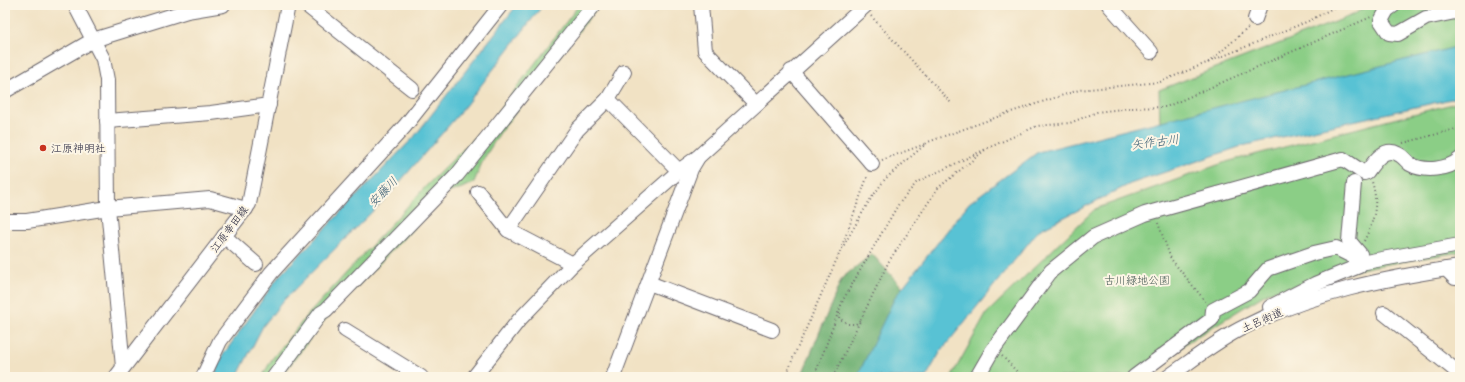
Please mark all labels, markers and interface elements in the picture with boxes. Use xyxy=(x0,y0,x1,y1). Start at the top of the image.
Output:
water label: 矢作古川 xyxy=(1130,131,1180,152)
place label: 江原神明社 xyxy=(51,141,106,155)
marker: 江原神明社 xyxy=(38,143,48,153)
water label: 安藤川 xyxy=(365,173,401,210)
street label: 江原幸田線 xyxy=(207,203,251,255)
park label: 古川緑地公園 xyxy=(1104,273,1170,287)
street label: 土呂街道 xyxy=(1239,305,1285,335)

